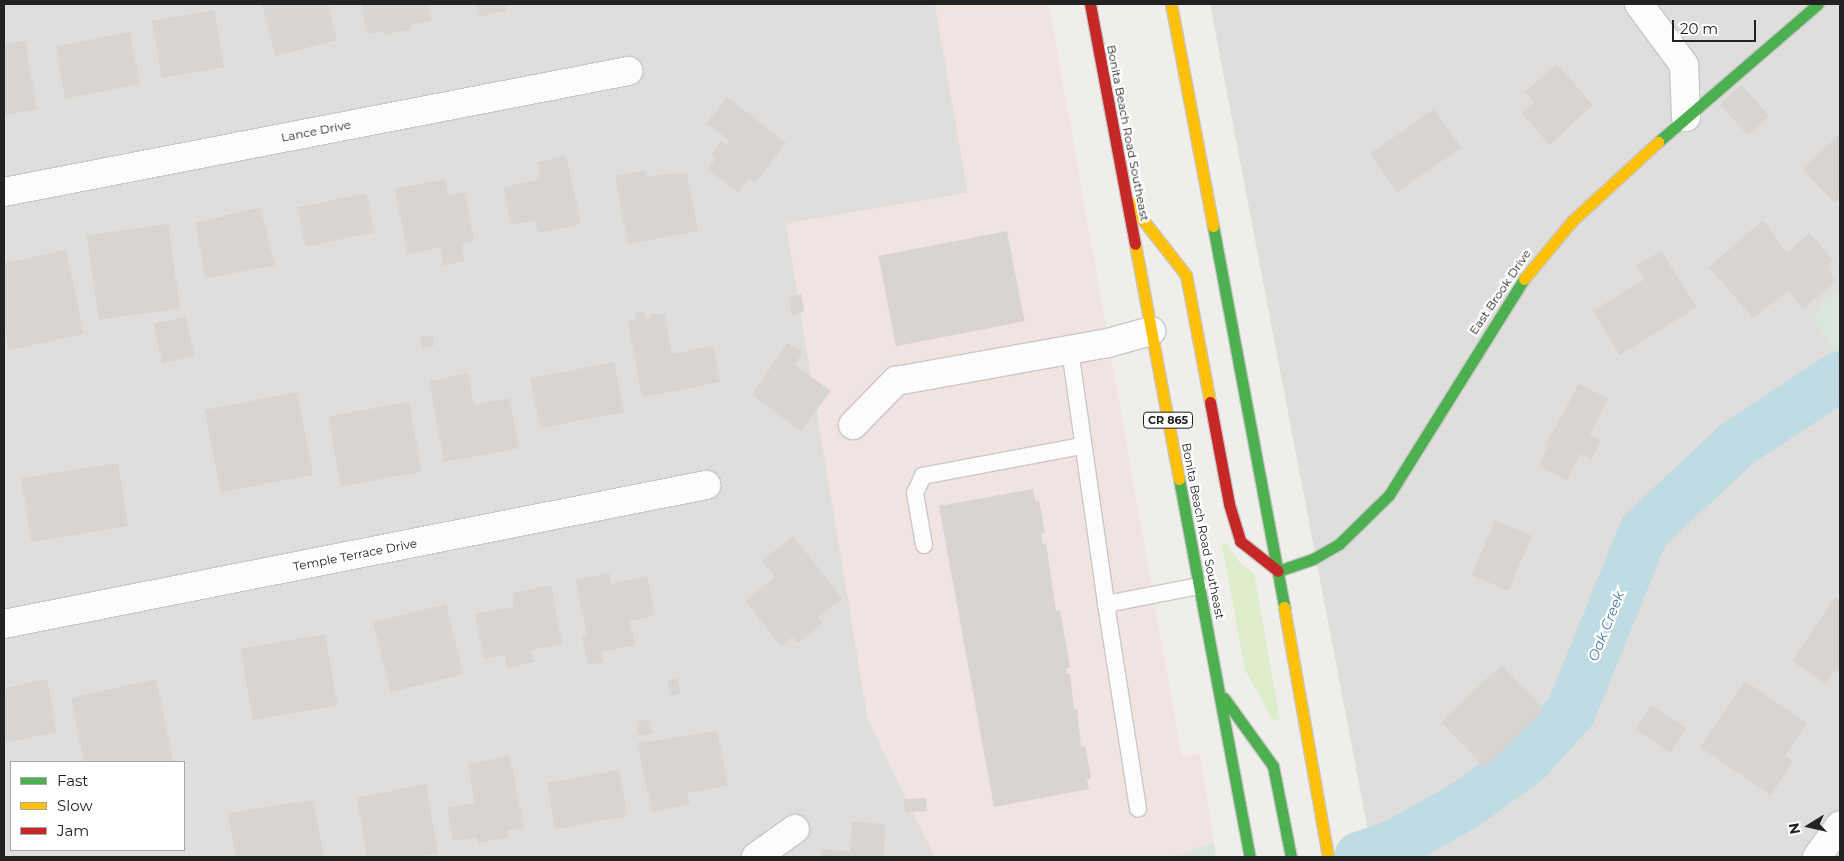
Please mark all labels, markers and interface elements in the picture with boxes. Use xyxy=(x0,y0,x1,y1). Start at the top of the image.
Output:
scale bar xyxy=(1674,10,1758,42)
text: 20 m xyxy=(1680,19,1718,38)
street label: Bonita Beach Road Southeast xyxy=(1104,44,1152,222)
street label: Lance Drive xyxy=(280,117,352,145)
street label: East Brook Drive xyxy=(1466,247,1534,337)
road number: CR 865 xyxy=(1143,412,1193,428)
street label: Bonita Beach Road Southeast xyxy=(1179,442,1227,620)
street label: Temple Terrace Drive xyxy=(292,536,418,574)
water label: Oak Creek xyxy=(1584,589,1628,663)
legend xyxy=(10,761,185,851)
text: Fast xyxy=(57,771,88,790)
text: Slow xyxy=(57,796,93,815)
north arrow xyxy=(1784,801,1834,851)
text: Jam xyxy=(57,821,89,840)
text: N xyxy=(1784,821,1804,836)

